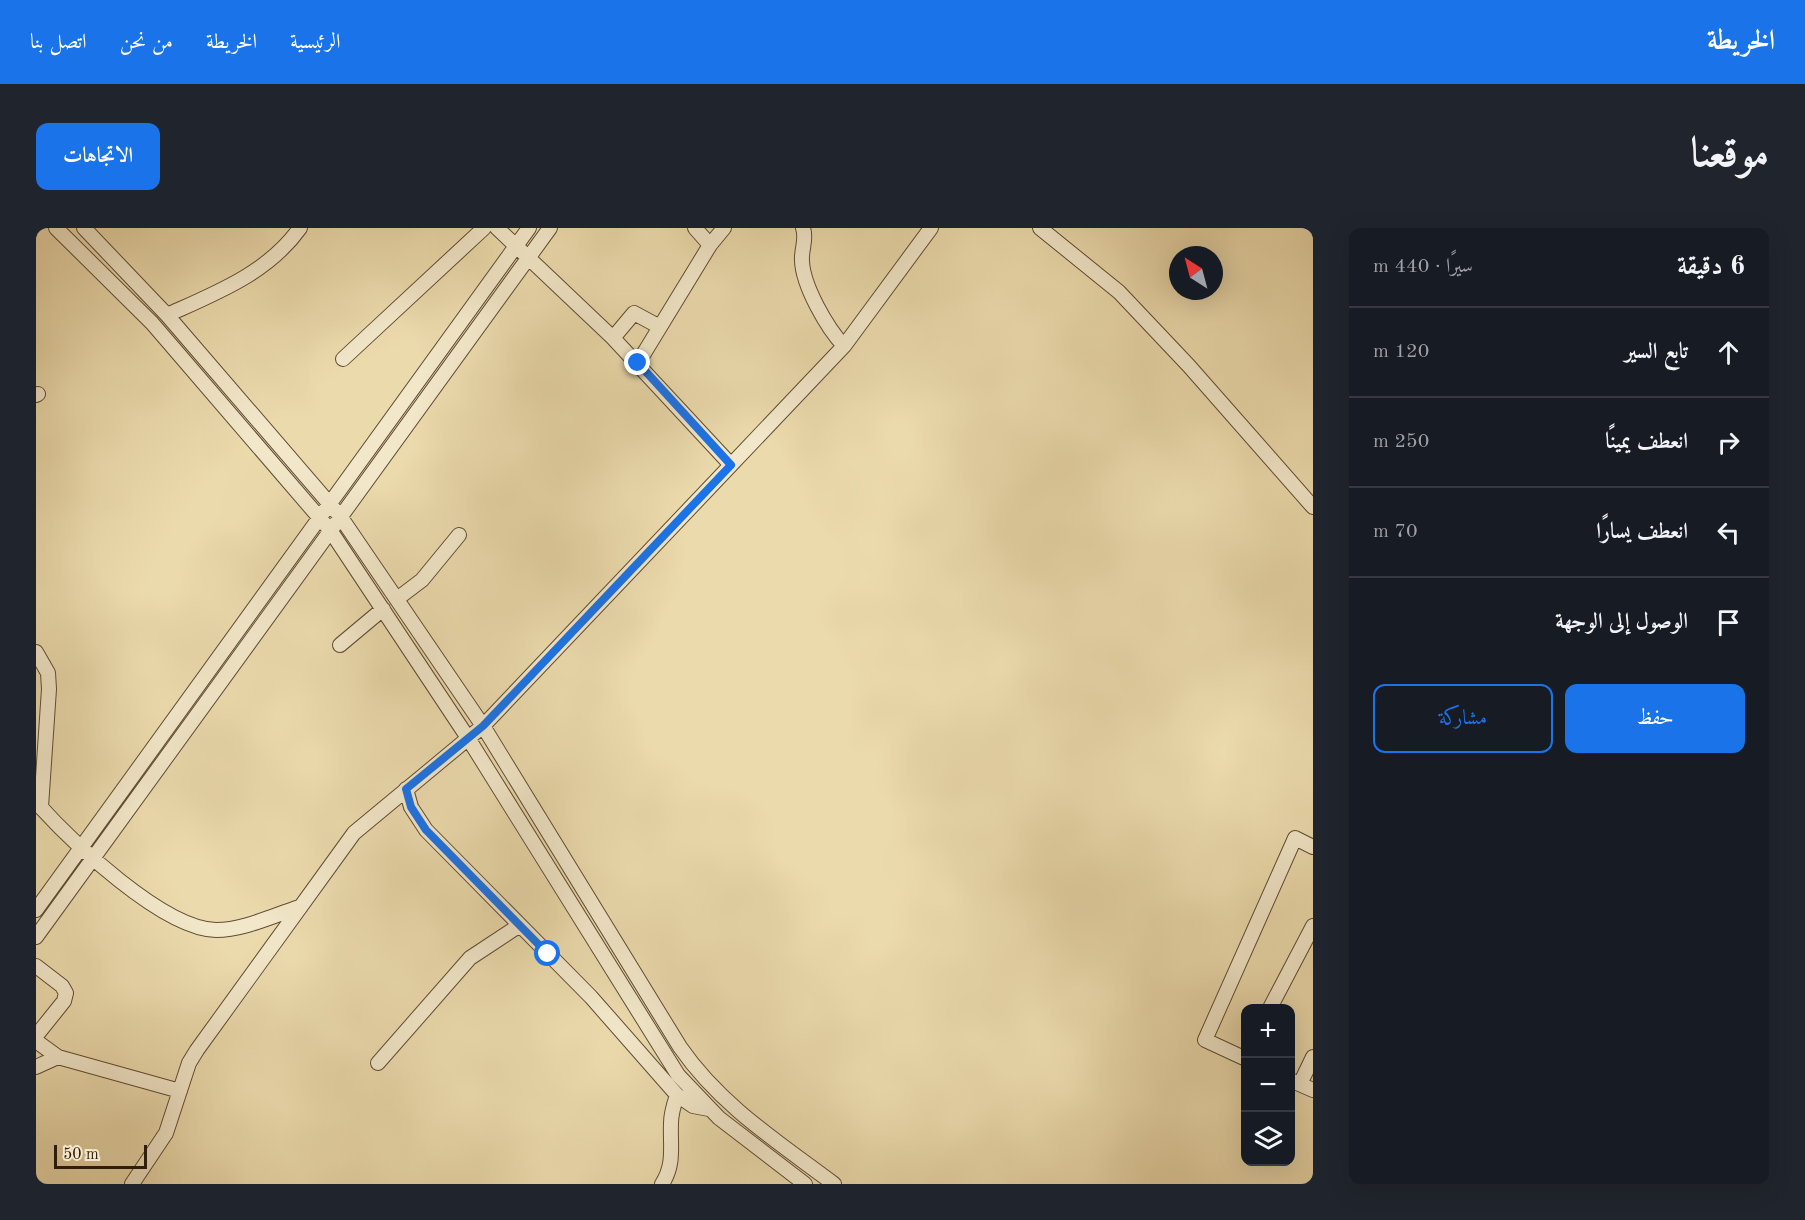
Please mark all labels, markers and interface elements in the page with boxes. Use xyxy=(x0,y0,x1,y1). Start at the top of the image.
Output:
text: الخريطة xyxy=(1707,28,1775,56)
text: اتصل بنا xyxy=(30,32,87,53)
text: من نحن xyxy=(120,32,173,53)
text: الخريطة xyxy=(206,32,257,53)
text: الرئيسية xyxy=(290,32,341,53)
button: الاتجاهات xyxy=(36,123,160,190)
text: موقعنا xyxy=(1691,134,1769,176)
north arrow xyxy=(1169,246,1223,300)
text: 6 دقيقة xyxy=(1677,254,1745,280)
text: سيرًا · 440 m xyxy=(1373,257,1473,277)
icon: ahead xyxy=(1712,336,1745,369)
text: تابع السير xyxy=(1624,341,1688,363)
text: 120 m xyxy=(1373,342,1429,362)
route end xyxy=(624,349,650,375)
icon: right xyxy=(1712,426,1745,459)
text: انعطف يمينًا xyxy=(1605,431,1688,453)
text: 250 m xyxy=(1373,432,1429,452)
icon: left xyxy=(1712,516,1745,549)
text: انعطف يسارًا xyxy=(1596,521,1688,543)
text: 70 m xyxy=(1373,522,1418,542)
icon: arrive xyxy=(1712,606,1745,639)
text: الوصول إلى الوجهة xyxy=(1555,611,1688,633)
button: مشاركة xyxy=(1373,684,1553,753)
button: حفظ xyxy=(1565,684,1745,753)
route start xyxy=(534,940,560,966)
map controls xyxy=(1241,1004,1295,1166)
button: + xyxy=(1241,1004,1295,1058)
button: − xyxy=(1241,1058,1295,1112)
button: layers xyxy=(1241,1112,1295,1166)
scale bar xyxy=(54,1142,147,1170)
text: 50 m xyxy=(63,1147,99,1163)

